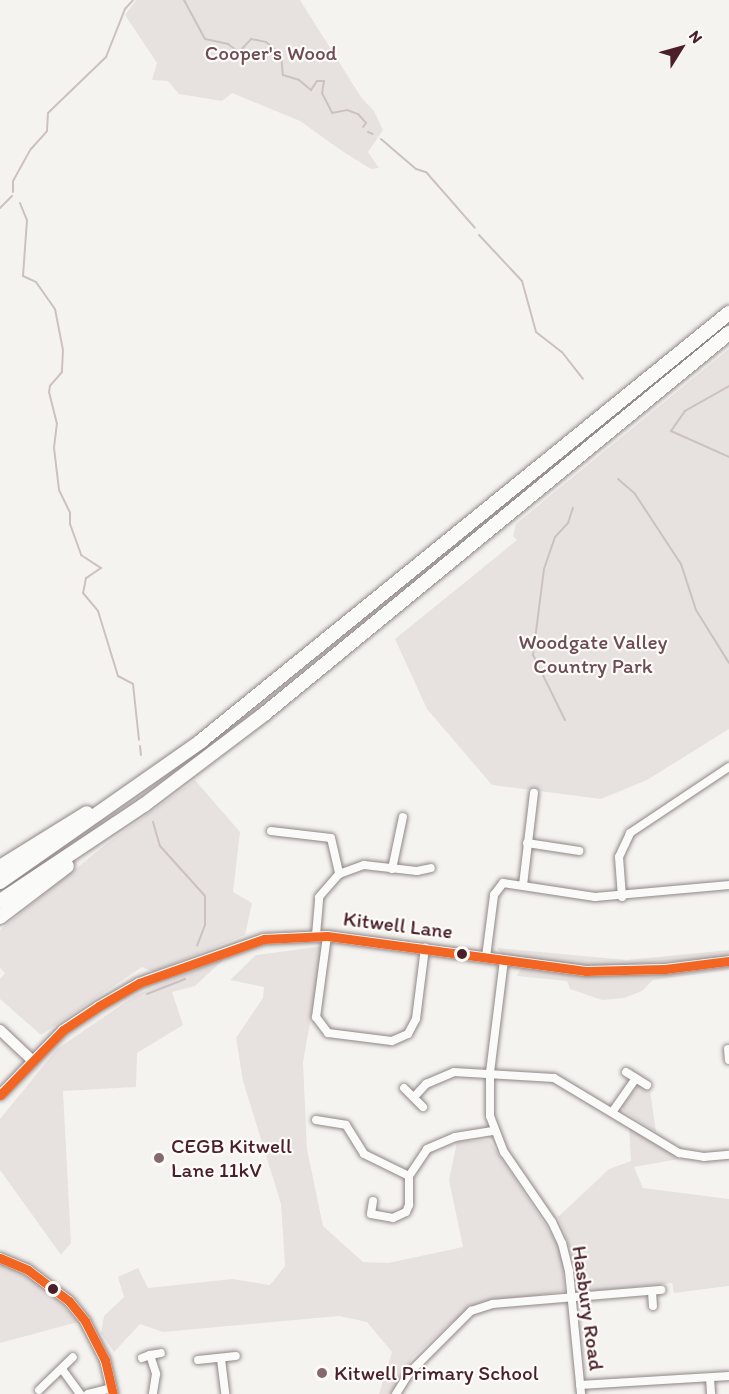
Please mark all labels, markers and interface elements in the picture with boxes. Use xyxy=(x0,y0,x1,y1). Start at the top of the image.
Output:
north arrow xyxy=(651,18,711,78)
text: N xyxy=(685,27,707,47)
park label: Cooper's Wood xyxy=(205,40,337,66)
park label: Woodgate Valley Country Park xyxy=(519,629,667,679)
street label: Kitwell Lane xyxy=(341,906,455,944)
unlabelled marker xyxy=(456,948,468,960)
place label: CEGB Kitwell Lane 11kV xyxy=(171,1133,292,1183)
marker: CEGB Kitwell Lane 11kV xyxy=(152,1151,166,1165)
street label: Hasbury Road xyxy=(567,1244,609,1372)
unlabelled marker xyxy=(47,1283,59,1295)
place label: Kitwell Primary School xyxy=(334,1360,537,1386)
marker: Kitwell Primary School xyxy=(315,1366,329,1380)

